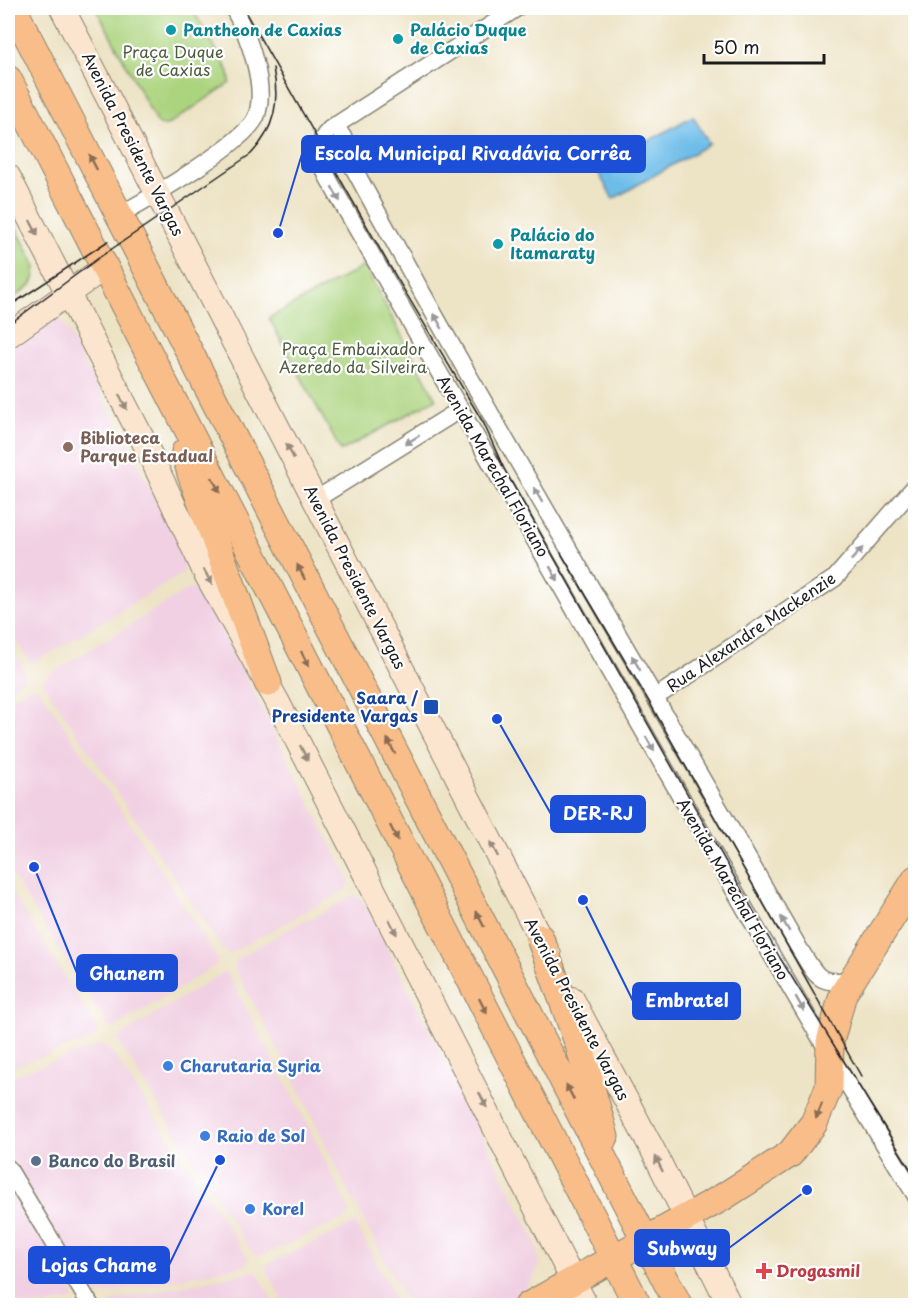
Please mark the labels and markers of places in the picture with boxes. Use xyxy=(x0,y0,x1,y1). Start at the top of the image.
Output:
place label: Pantheon de Caxias xyxy=(183,17,342,41)
place label: Palácio Duque de Caxias xyxy=(410,17,527,59)
marker: Pantheon de Caxias xyxy=(164,23,178,37)
marker: Palácio Duque de Caxias xyxy=(391,32,405,46)
callout: Escola Municipal Rivadávia Corrêa xyxy=(302,136,645,172)
place label: Palácio do Itamaraty xyxy=(510,222,595,264)
marker: Palácio do Itamaraty xyxy=(491,237,505,251)
place label: Biblioteca Parque Estadual xyxy=(80,425,213,467)
marker: Biblioteca Parque Estadual xyxy=(61,440,75,454)
place label: Saara / Presidente Vargas xyxy=(272,685,418,727)
marker: Saara / Presidente Vargas xyxy=(422,698,440,716)
callout: DER-RJ xyxy=(551,796,645,832)
callout: Ghanem xyxy=(77,955,177,991)
callout: Embratel xyxy=(633,983,740,1019)
place label: Charutaria Syria xyxy=(180,1053,321,1077)
marker: Charutaria Syria xyxy=(161,1059,175,1073)
place label: Raio de Sol xyxy=(217,1123,305,1147)
marker: Raio de Sol xyxy=(198,1129,212,1143)
place label: Banco do Brasil xyxy=(48,1148,175,1172)
marker: Banco do Brasil xyxy=(29,1154,43,1168)
place label: Korel xyxy=(262,1196,304,1220)
marker: Korel xyxy=(243,1202,257,1216)
callout: Subway xyxy=(635,1230,729,1266)
callout: Lojas Chame xyxy=(29,1247,169,1283)
place label: Drogasmil xyxy=(776,1258,860,1282)
marker: Drogasmil xyxy=(757,1264,771,1278)

